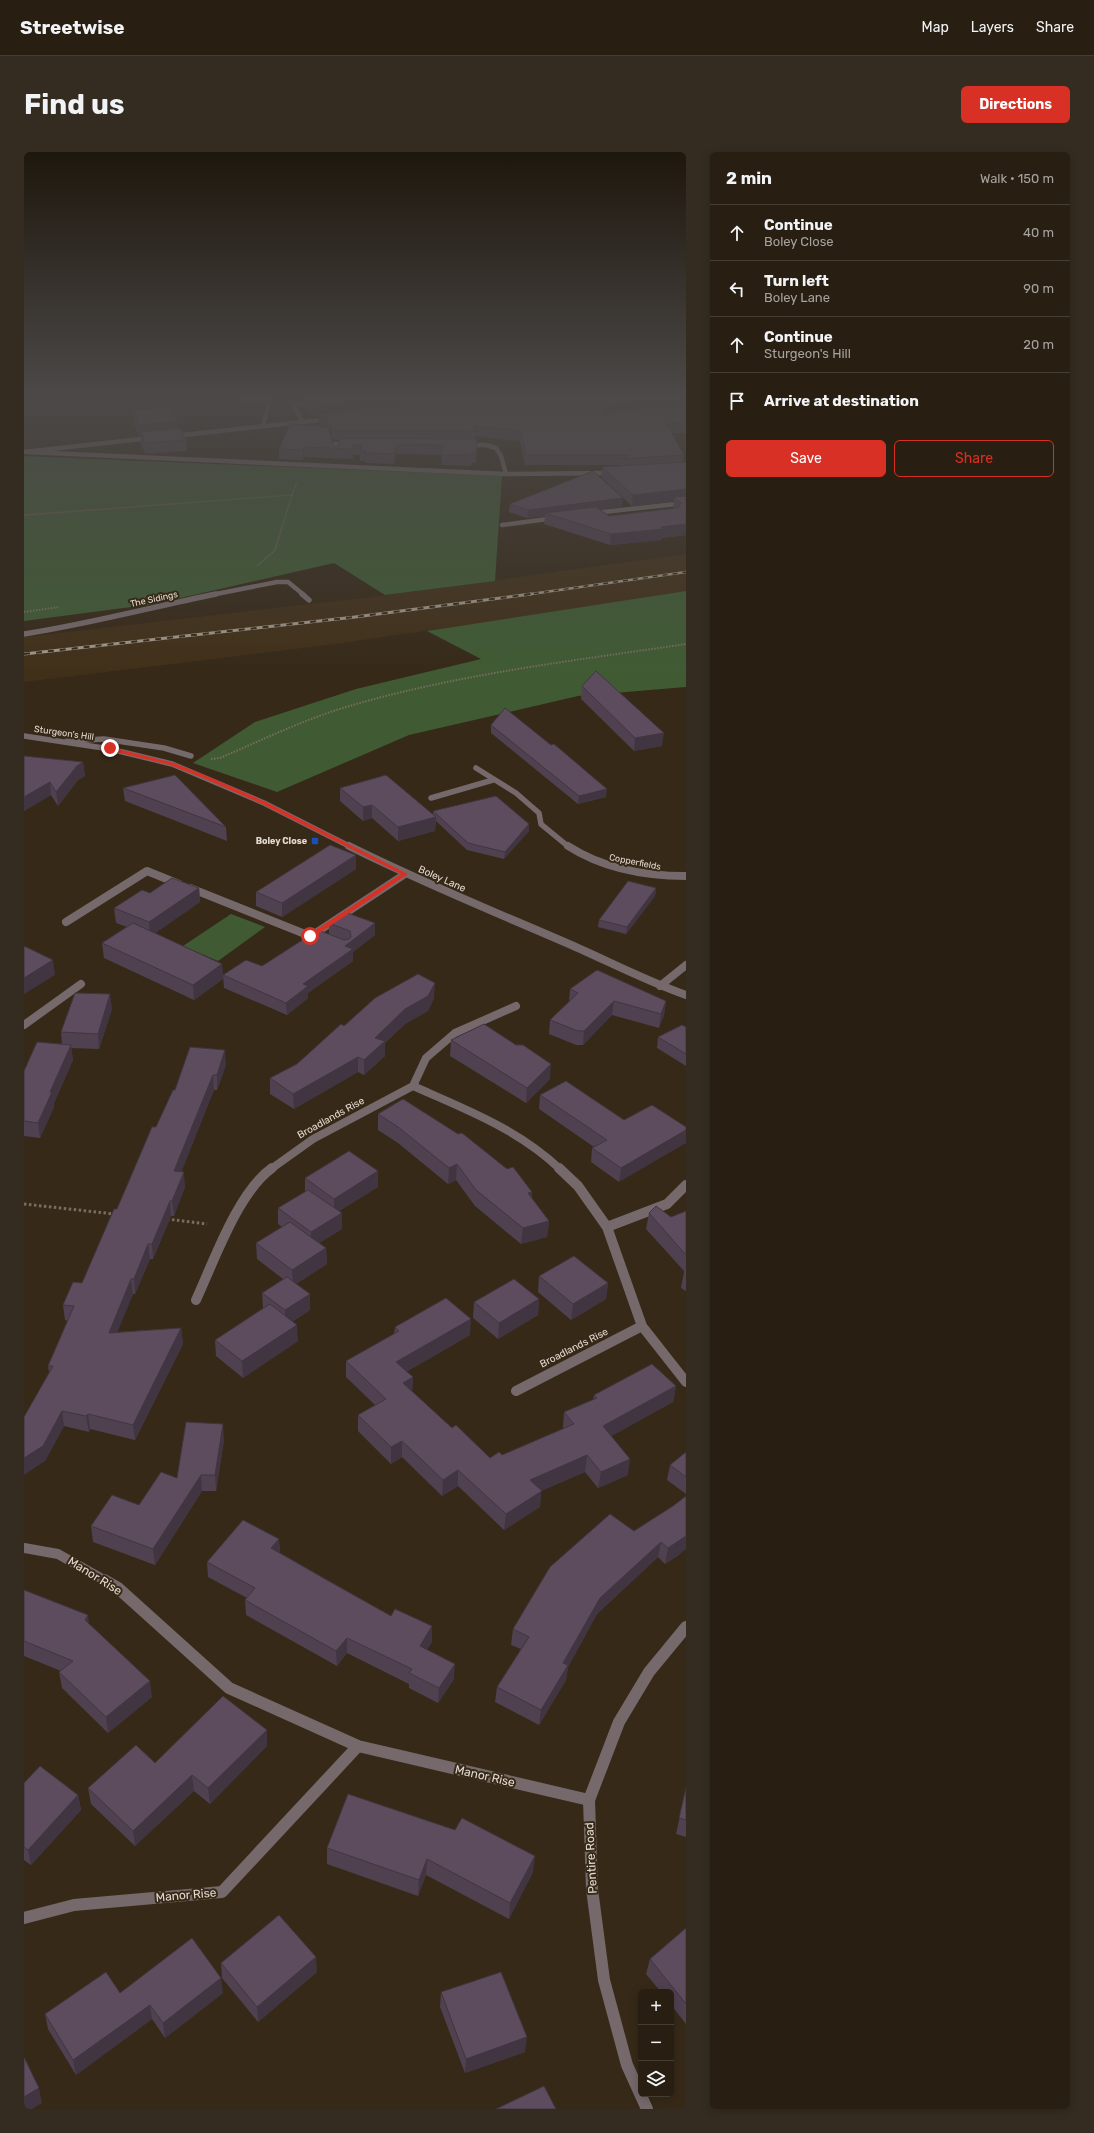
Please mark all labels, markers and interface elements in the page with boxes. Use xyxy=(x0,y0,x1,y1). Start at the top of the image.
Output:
text: Streetwise xyxy=(20,16,125,39)
text: Map xyxy=(922,19,949,36)
text: Layers xyxy=(971,19,1014,36)
text: Share xyxy=(1036,19,1074,36)
button: Directions xyxy=(961,86,1070,123)
text: Find us xyxy=(24,88,124,121)
text: 2 min xyxy=(726,168,772,188)
text: Walk · 150 m xyxy=(980,171,1054,186)
text: Continue xyxy=(764,216,833,234)
icon: ahead xyxy=(726,222,748,244)
text: 40 m xyxy=(1023,225,1054,240)
text: Boley Close xyxy=(764,234,834,249)
text: Turn left xyxy=(764,272,829,290)
icon: left xyxy=(726,278,748,300)
text: 90 m xyxy=(1023,281,1054,296)
text: Boley Lane xyxy=(764,290,830,305)
text: Continue xyxy=(764,328,833,346)
icon: ahead xyxy=(726,334,748,356)
text: 20 m xyxy=(1023,337,1054,352)
text: Sturgeon's Hill xyxy=(764,346,851,361)
icon: arrive xyxy=(726,390,748,412)
text: Arrive at destination xyxy=(764,392,919,410)
button: Save xyxy=(726,440,886,477)
button: Share xyxy=(894,440,1054,477)
street label: The Sidings xyxy=(129,589,179,609)
street label: Sturgeon's Hill xyxy=(34,724,94,742)
route end xyxy=(101,739,119,757)
place label: Boley Close xyxy=(256,836,308,846)
marker: Boley Close xyxy=(310,836,320,846)
street label: Copperfields xyxy=(608,852,662,872)
street label: Boley Lane xyxy=(416,863,468,895)
route start xyxy=(301,927,319,945)
street label: Broadlands Rise xyxy=(295,1094,367,1141)
street label: Broadlands Rise xyxy=(538,1326,610,1370)
street label: Manor Rise xyxy=(65,1554,125,1598)
street label: Manor Rise xyxy=(454,1762,517,1790)
street label: Pentire Road xyxy=(582,1822,600,1894)
street label: Manor Rise xyxy=(155,1885,217,1905)
map controls xyxy=(638,1989,674,2097)
button: + xyxy=(638,1989,674,2025)
button: − xyxy=(638,2025,674,2061)
button: layers xyxy=(638,2061,674,2097)

